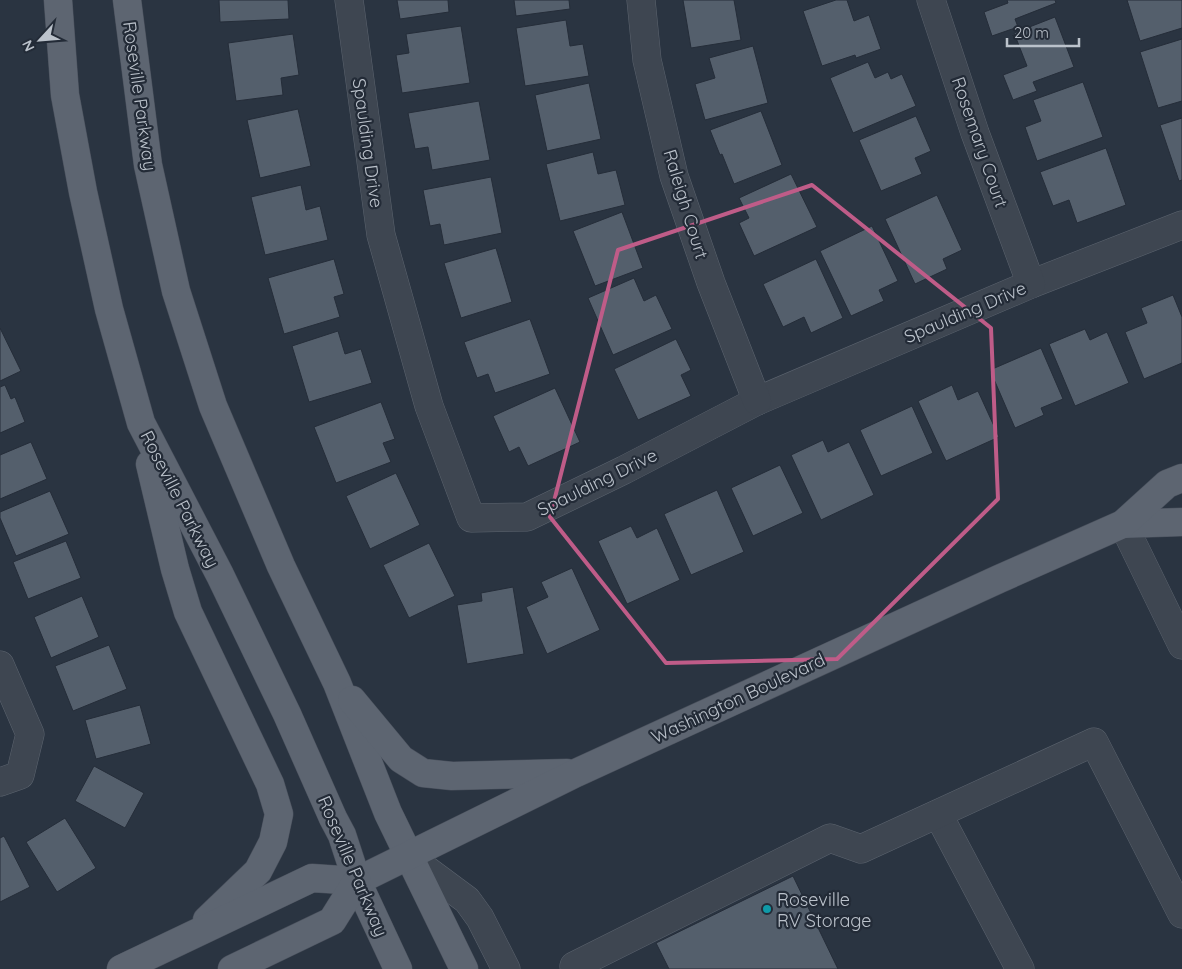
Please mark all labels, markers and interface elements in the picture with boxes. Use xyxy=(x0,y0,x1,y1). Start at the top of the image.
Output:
north arrow xyxy=(15,15,65,65)
scale bar xyxy=(1007,15,1080,47)
street label: Roseville Parkway xyxy=(118,20,162,172)
text: 20 m xyxy=(1014,23,1049,42)
text: N xyxy=(18,37,39,54)
street label: Rosemary Court xyxy=(947,74,1013,210)
street label: Spaulding Drive xyxy=(348,77,388,209)
street label: Raleigh Court xyxy=(658,146,714,262)
street label: Spaulding Drive xyxy=(900,276,1030,348)
street label: Roseville Parkway xyxy=(136,427,224,571)
street label: Spaulding Drive xyxy=(533,443,661,521)
street label: Washington Boulevard xyxy=(647,648,829,748)
street label: Roseville Parkway xyxy=(313,792,393,940)
place label: Roseville RV Storage xyxy=(777,888,871,932)
marker: Roseville RV Storage xyxy=(761,903,773,915)

